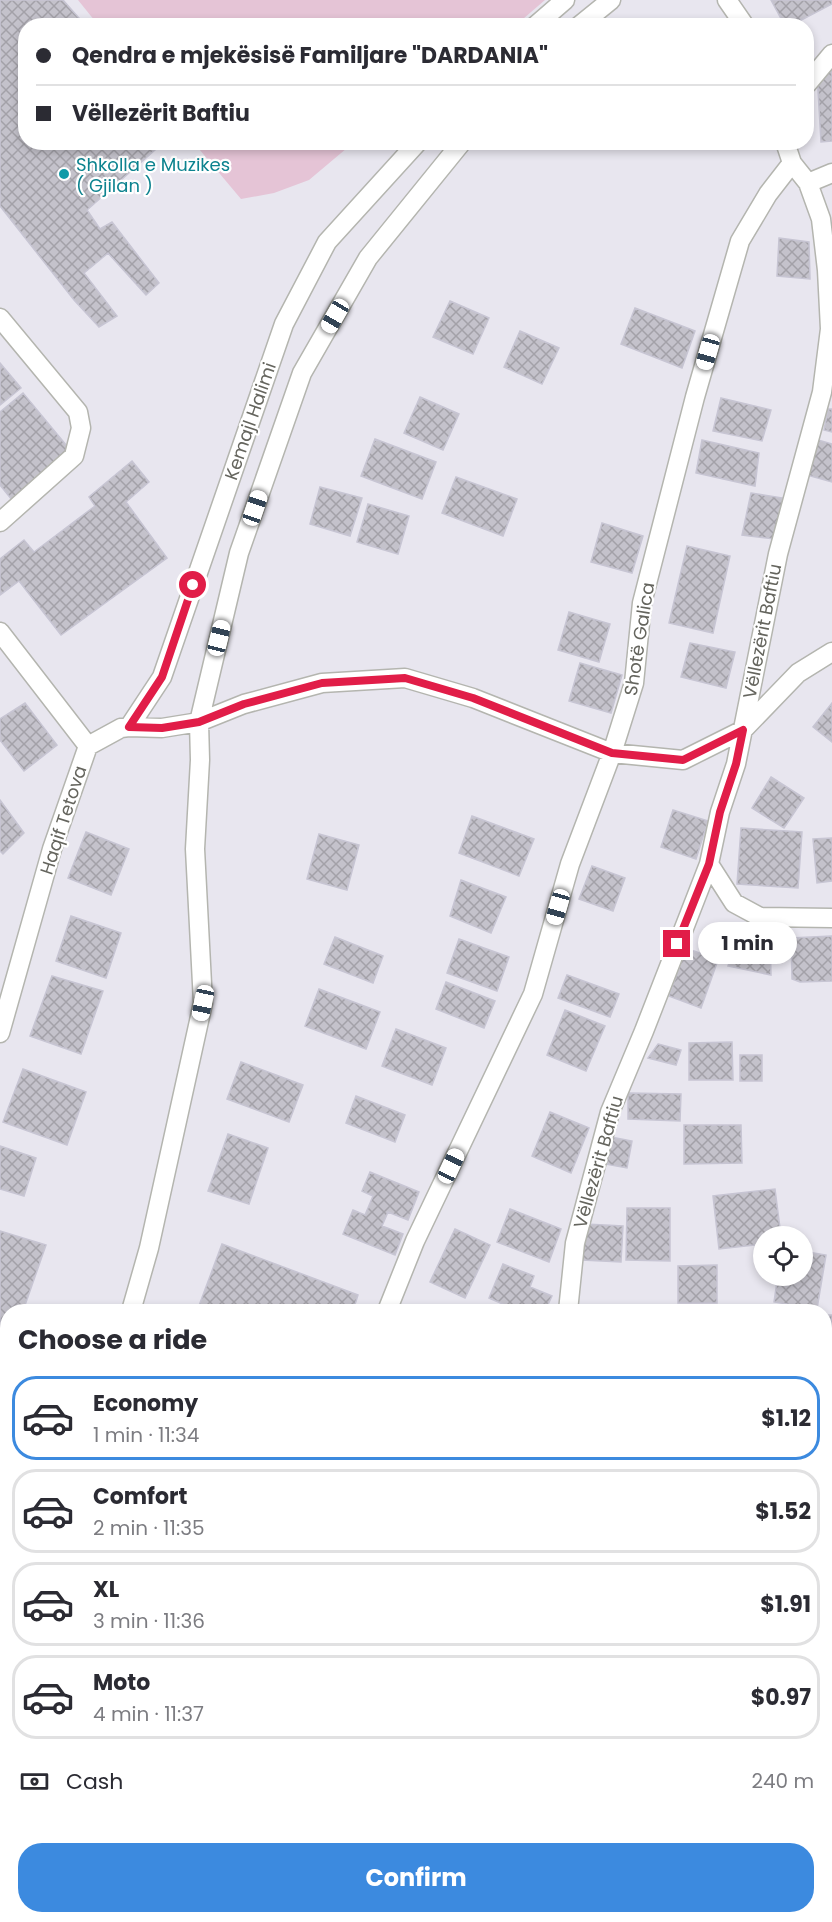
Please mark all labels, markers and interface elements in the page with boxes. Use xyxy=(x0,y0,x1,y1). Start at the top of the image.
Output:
text: Qendra e mjekësisë Familjare "DARDANIA" xyxy=(72,40,548,71)
text: Vëllezërit Baftiu xyxy=(72,98,250,129)
place label: Shkolla e Muzikes ( Gjilan ) xyxy=(76,152,230,198)
marker: Shkolla e Muzikes ( Gjilan ) xyxy=(57,167,71,181)
car xyxy=(318,296,352,336)
car xyxy=(694,332,722,372)
street label: Kemajl Halimi xyxy=(218,359,282,483)
car xyxy=(241,488,269,528)
street label: Vëllezërit Baftiu xyxy=(737,561,787,701)
route start xyxy=(179,571,206,598)
street label: Shotë Galica xyxy=(618,581,660,697)
car xyxy=(206,618,232,658)
street label: Haqif Tetova xyxy=(34,762,92,878)
car xyxy=(544,887,572,927)
callout: 1 min xyxy=(698,923,797,965)
text: 1 min xyxy=(721,929,774,957)
route end xyxy=(663,930,690,957)
car xyxy=(190,984,216,1022)
street label: Vëllezërit Baftiu xyxy=(567,1093,629,1231)
car xyxy=(435,1146,467,1186)
map controls xyxy=(753,1226,813,1286)
button: locate xyxy=(753,1226,813,1286)
text: Choose a ride xyxy=(18,1321,207,1358)
text: Economy xyxy=(93,1388,198,1419)
icon: car xyxy=(21,1391,75,1445)
text: $1.12 xyxy=(761,1403,811,1434)
text: 1 min · 11:34 xyxy=(93,1421,199,1449)
text: Comfort xyxy=(93,1481,187,1512)
icon: car xyxy=(21,1484,75,1538)
text: $1.52 xyxy=(755,1496,811,1527)
text: 2 min · 11:35 xyxy=(93,1514,204,1542)
text: XL xyxy=(93,1574,119,1605)
icon: car xyxy=(21,1577,75,1631)
text: $1.91 xyxy=(760,1589,811,1620)
text: 3 min · 11:36 xyxy=(93,1607,205,1635)
text: Moto xyxy=(93,1667,150,1698)
icon: car xyxy=(21,1670,75,1724)
text: $0.97 xyxy=(751,1682,811,1713)
text: 4 min · 11:37 xyxy=(93,1700,204,1728)
icon: cash xyxy=(18,1765,51,1798)
text: Cash xyxy=(66,1766,123,1797)
text: 240 m xyxy=(751,1767,814,1795)
button: Confirm xyxy=(18,1843,814,1912)

